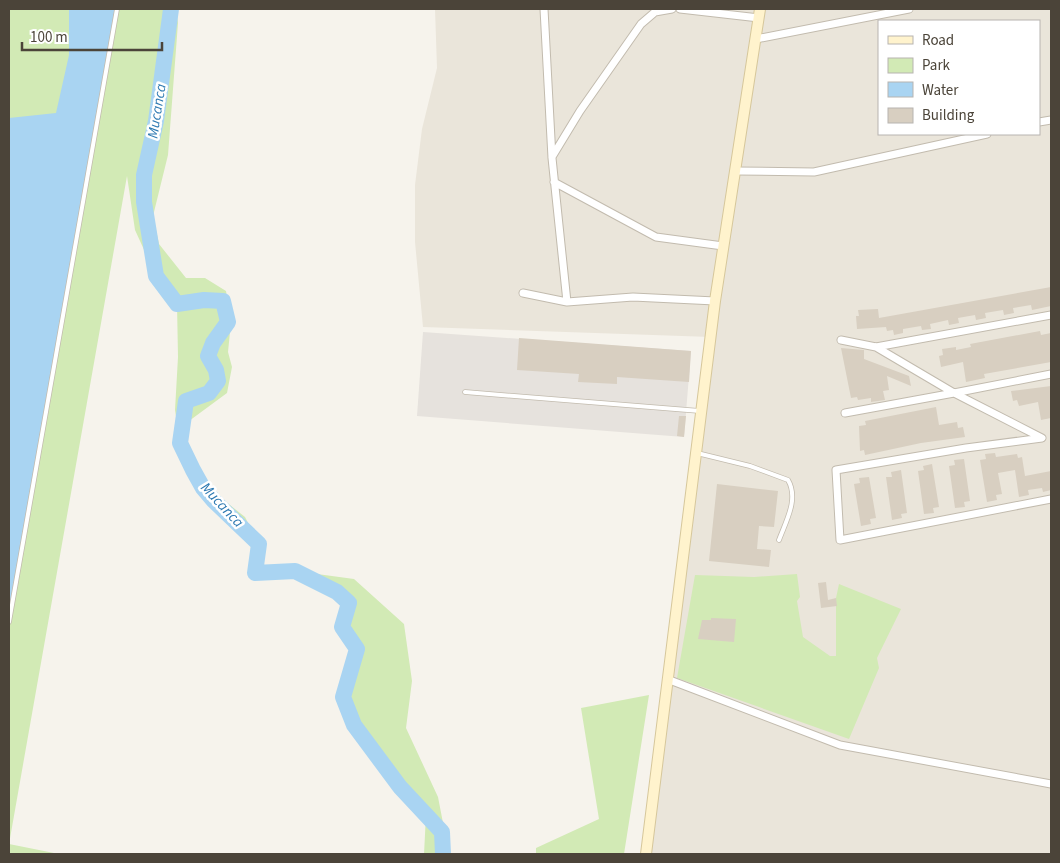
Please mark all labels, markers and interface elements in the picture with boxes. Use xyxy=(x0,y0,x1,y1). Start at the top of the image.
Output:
scale bar xyxy=(22,20,162,52)
legend xyxy=(878,20,1040,135)
text: 100 m xyxy=(30,27,68,48)
text: Road xyxy=(922,30,954,51)
text: Park xyxy=(922,55,951,76)
text: Water xyxy=(922,80,959,101)
water label: Mucanca xyxy=(142,82,172,140)
text: Building xyxy=(922,105,975,126)
water label: Mucanca xyxy=(196,478,248,532)

